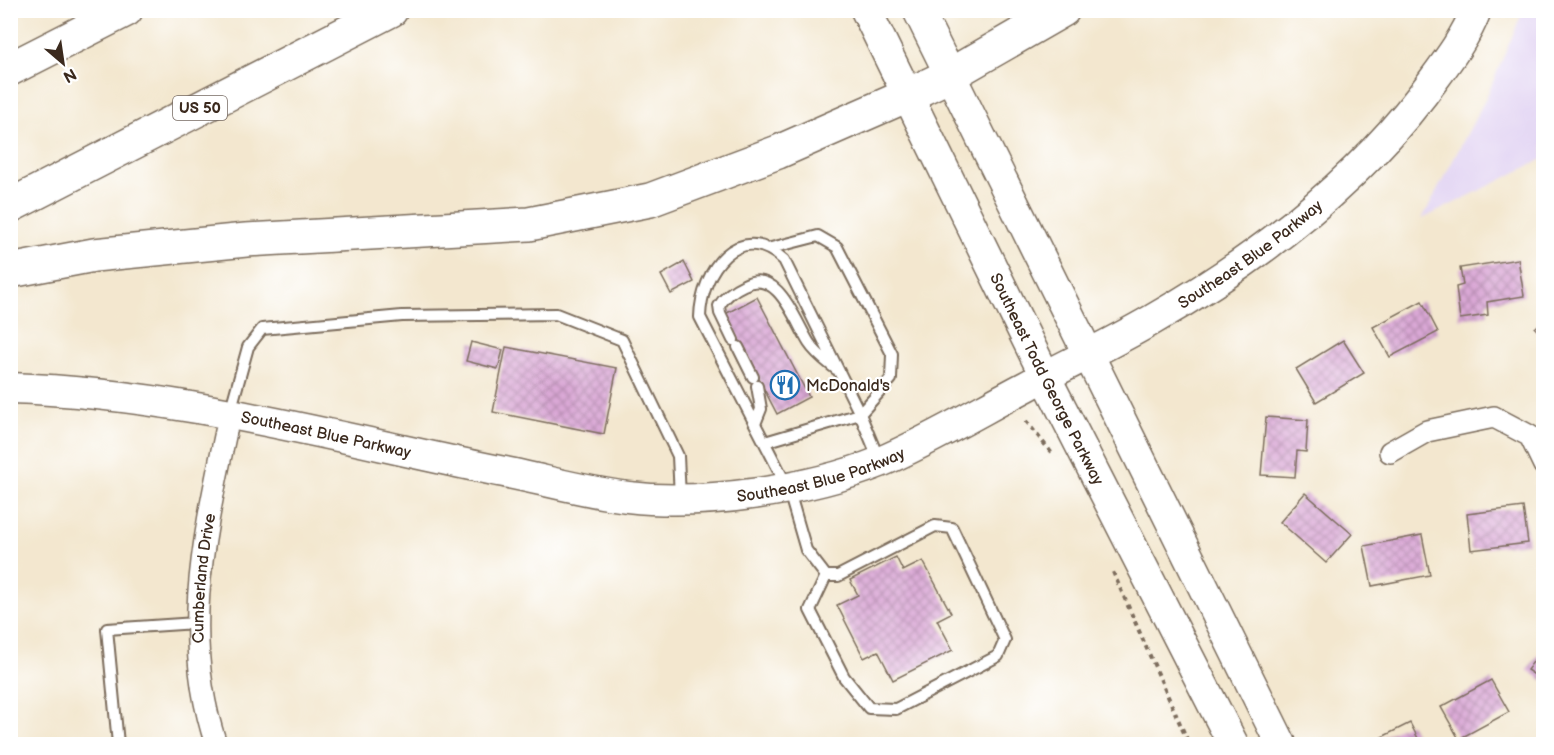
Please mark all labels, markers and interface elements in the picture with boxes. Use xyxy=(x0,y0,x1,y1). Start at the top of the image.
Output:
north arrow xyxy=(33,33,93,93)
text: N xyxy=(60,64,79,86)
road number: US 50 xyxy=(173,96,227,120)
street label: Southeast Blue Parkway xyxy=(1175,196,1327,313)
street label: Southeast Todd George Parkway xyxy=(985,270,1107,489)
restaurant icon: McDonald's xyxy=(769,369,801,401)
place label: McDonald's xyxy=(806,377,890,396)
street label: Southeast Blue Parkway xyxy=(239,408,413,463)
street label: Southeast Blue Parkway xyxy=(736,444,909,507)
street label: Cumberland Drive xyxy=(190,512,220,644)

